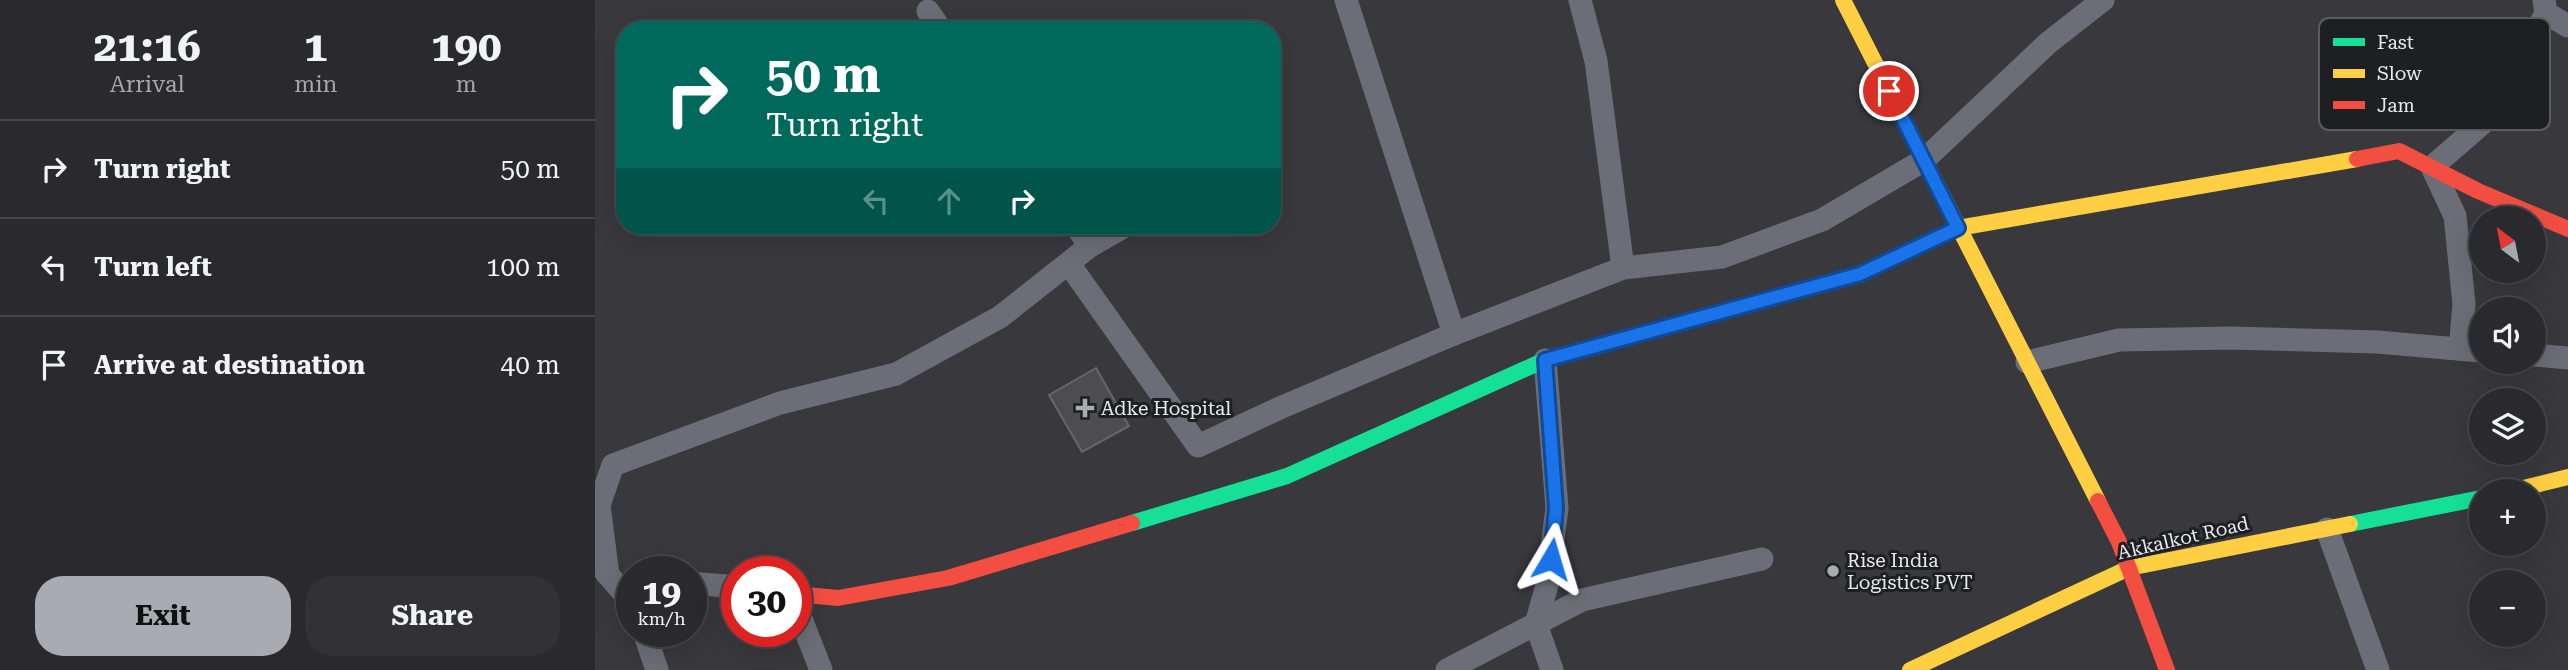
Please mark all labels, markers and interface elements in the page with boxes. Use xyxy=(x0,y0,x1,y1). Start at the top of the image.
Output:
legend xyxy=(2319,18,2550,130)
text: 21:16 xyxy=(94,22,201,71)
text: 1 xyxy=(304,22,328,71)
text: 190 xyxy=(431,22,501,71)
text: Fast xyxy=(2377,31,2414,54)
text: 50 m xyxy=(766,47,881,104)
icon: right xyxy=(651,49,742,140)
pin xyxy=(1859,61,1919,121)
text: Slow xyxy=(2377,62,2422,85)
text: Arrival xyxy=(110,71,184,98)
text: min xyxy=(294,71,337,98)
text: m xyxy=(456,71,477,98)
icon: arrive xyxy=(1870,72,1908,110)
text: Jam xyxy=(2377,94,2415,117)
text: Turn right xyxy=(766,106,923,144)
icon: right xyxy=(35,150,73,188)
text: Turn right xyxy=(94,154,230,184)
text: 50 m xyxy=(501,154,560,184)
icon: left xyxy=(857,182,895,220)
icon: ahead xyxy=(930,182,968,220)
icon: right xyxy=(1003,182,1041,220)
north arrow xyxy=(2469,206,2546,284)
map controls xyxy=(2469,206,2546,647)
icon: left xyxy=(35,248,73,286)
text: Turn left xyxy=(94,252,212,282)
text: 100 m xyxy=(486,252,560,282)
button: sound xyxy=(2469,297,2546,374)
icon: arrive xyxy=(35,346,73,384)
text: Arrive at destination xyxy=(94,350,365,380)
text: 40 m xyxy=(501,350,560,380)
button: layers xyxy=(2469,388,2546,465)
place label: Adke Hospital xyxy=(1101,397,1231,420)
marker: Adke Hospital xyxy=(1075,398,1095,418)
button: + xyxy=(2469,479,2546,556)
street label: Akkalkot Road xyxy=(2115,512,2251,564)
position arrow xyxy=(1514,522,1588,596)
place label: Rise India Logistics PVT xyxy=(1847,549,1973,594)
speed limit sign: 30 xyxy=(721,556,812,647)
marker: Rise India Logistics PVT xyxy=(1825,563,1841,579)
button: − xyxy=(2469,570,2546,647)
text: 19 xyxy=(642,572,681,613)
button: Exit xyxy=(35,576,291,656)
button: Share xyxy=(305,576,560,656)
text: km/h xyxy=(637,608,686,629)

